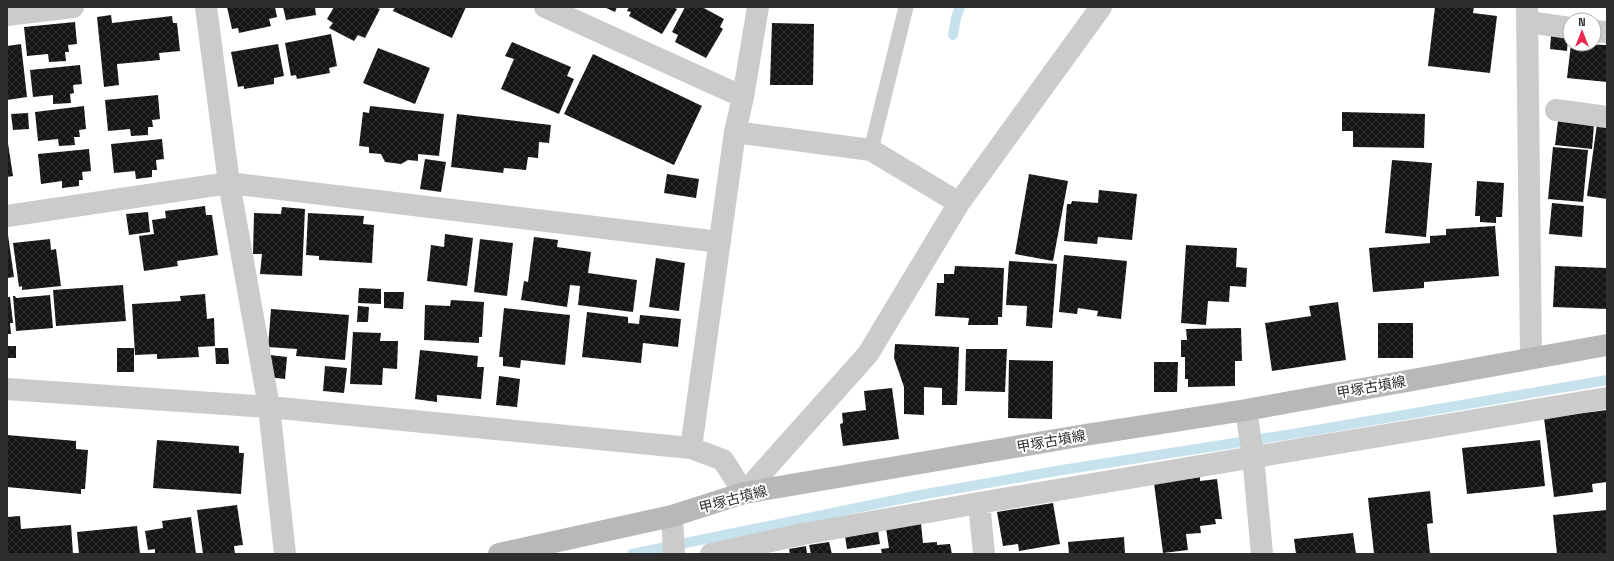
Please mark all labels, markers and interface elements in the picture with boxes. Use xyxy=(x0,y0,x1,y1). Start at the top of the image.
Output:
north arrow xyxy=(1562,12,1602,52)
text: N xyxy=(1578,15,1586,29)
street label: 甲塚古墳線 xyxy=(1335,372,1407,402)
street label: 甲塚古墳線 xyxy=(1015,426,1087,456)
street label: 甲塚古墳線 xyxy=(697,481,769,517)

